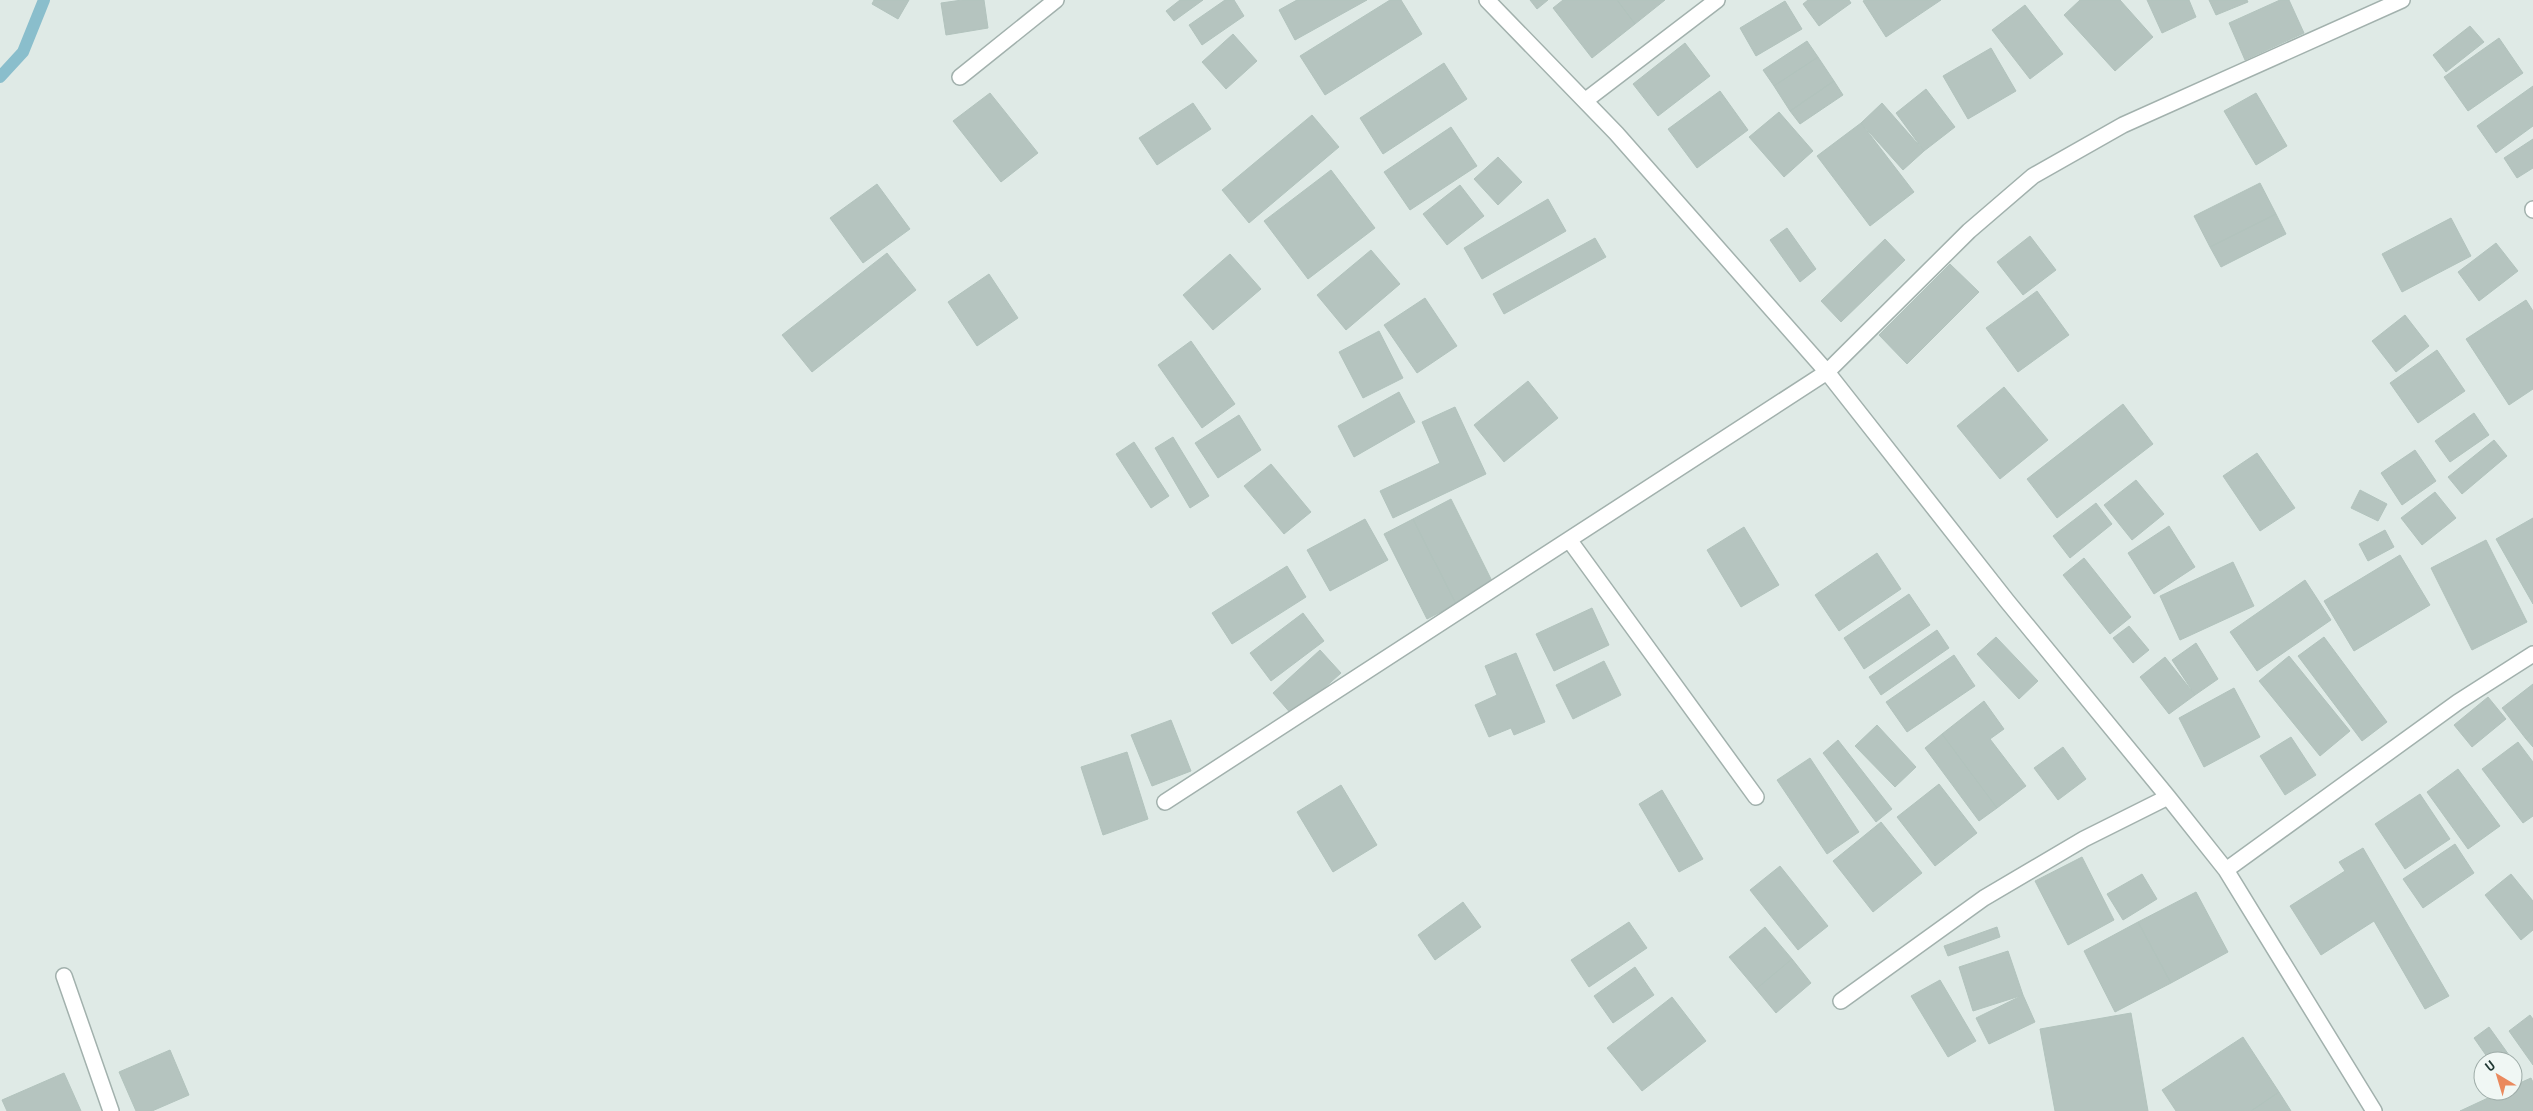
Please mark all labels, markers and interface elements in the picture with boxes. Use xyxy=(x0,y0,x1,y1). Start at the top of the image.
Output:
north arrow xyxy=(2473,1051,2523,1101)
text: U xyxy=(2481,1056,2499,1075)

